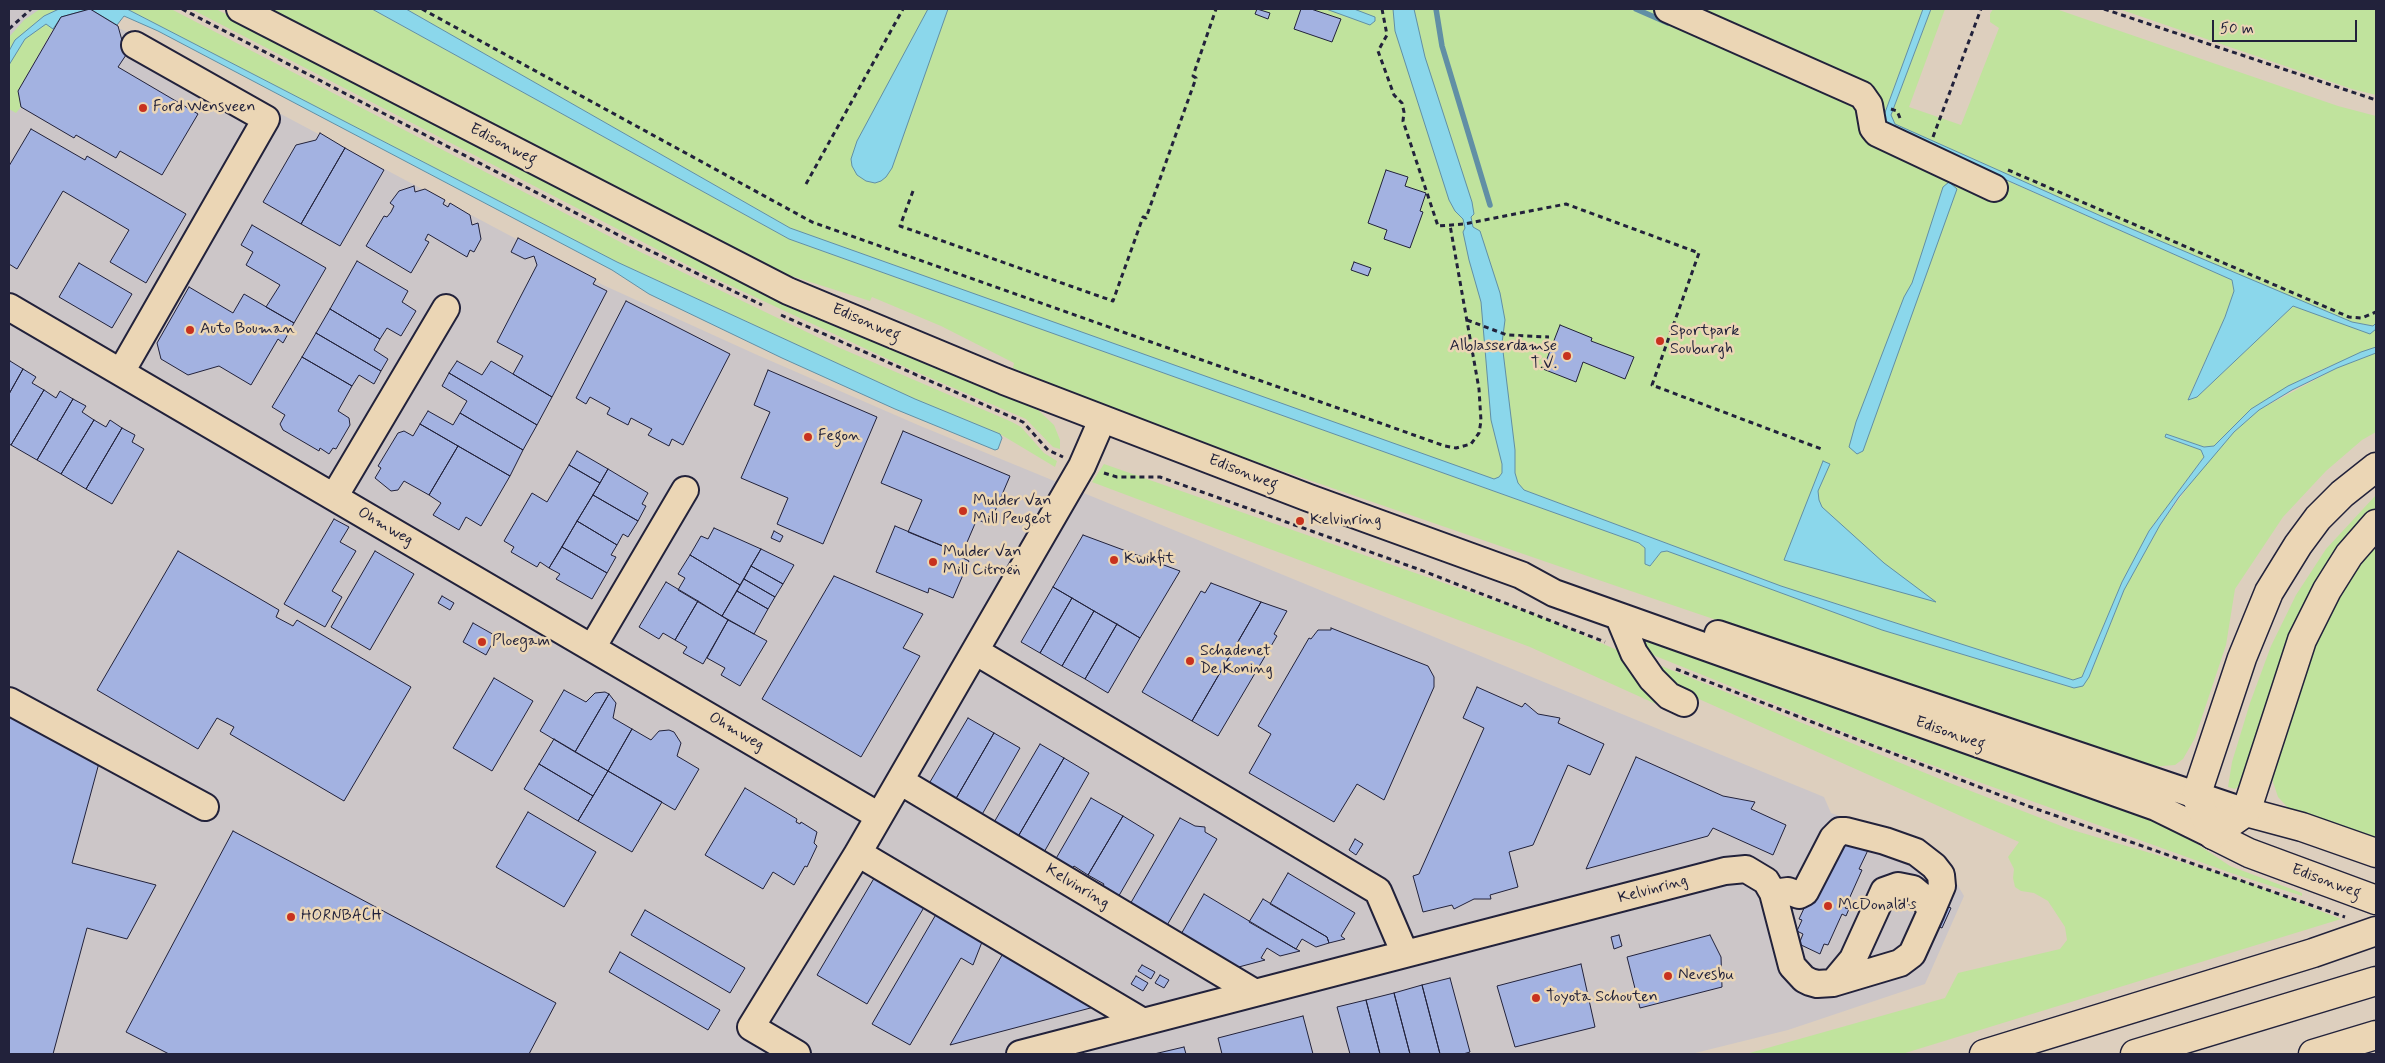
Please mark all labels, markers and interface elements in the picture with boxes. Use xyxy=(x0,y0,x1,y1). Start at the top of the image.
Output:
scale bar xyxy=(2215,10,2360,42)
text: 50 m xyxy=(2220,19,2254,39)
place label: Ford Wensveen xyxy=(153,98,256,118)
marker: Ford Wensveen xyxy=(137,102,149,114)
street label: Edisonweg xyxy=(466,120,540,170)
street label: Edisonweg xyxy=(829,300,903,346)
place label: Auto Bouman xyxy=(200,320,295,340)
place label: Sportpark Souburgh xyxy=(1670,322,1739,360)
marker: Auto Bouman xyxy=(184,324,196,336)
marker: Sportpark Souburgh xyxy=(1654,335,1666,347)
place label: Alblasserdamse T.V. xyxy=(1449,337,1557,375)
marker: Alblasserdamse T.V. xyxy=(1561,350,1573,362)
place label: Fegon xyxy=(818,427,861,447)
marker: Fegon xyxy=(802,431,814,443)
street label: Edisonweg xyxy=(1206,451,1280,495)
place label: Mulder Van Mill Peugeot xyxy=(973,492,1052,530)
street label: Ohmweg xyxy=(354,503,416,551)
marker: Mulder Van Mill Peugeot xyxy=(957,505,969,517)
place label: Kelvinring xyxy=(1310,511,1381,531)
marker: Kelvinring xyxy=(1294,515,1306,527)
place label: Mulder Van Mill Citroën xyxy=(943,543,1022,581)
place label: Kwikfit xyxy=(1124,550,1175,570)
marker: Kwikfit xyxy=(1108,554,1120,566)
marker: Mulder Van Mill Citroën xyxy=(927,556,939,568)
place label: Ploegam xyxy=(492,632,550,652)
marker: Ploegam xyxy=(476,636,488,648)
place label: Schadenet De Koning xyxy=(1200,642,1273,680)
marker: Schadenet De Koning xyxy=(1184,655,1196,667)
street label: Ohmweg xyxy=(705,708,767,756)
street label: Edisonweg xyxy=(1913,713,1987,755)
street label: Kelvinring xyxy=(1041,860,1113,914)
street label: Edisonweg xyxy=(2289,861,2363,903)
street label: Kelvinring xyxy=(1616,871,1690,909)
place label: McDonald's xyxy=(1838,896,1917,916)
marker: McDonald's xyxy=(1822,900,1834,912)
place label: HORNBACH xyxy=(301,907,382,927)
marker: HORNBACH xyxy=(285,911,297,923)
place label: Nevesbu xyxy=(1678,966,1734,986)
marker: Nevesbu xyxy=(1662,970,1674,982)
place label: Toyota Schouten xyxy=(1546,988,1658,1008)
marker: Toyota Schouten xyxy=(1530,992,1542,1004)

